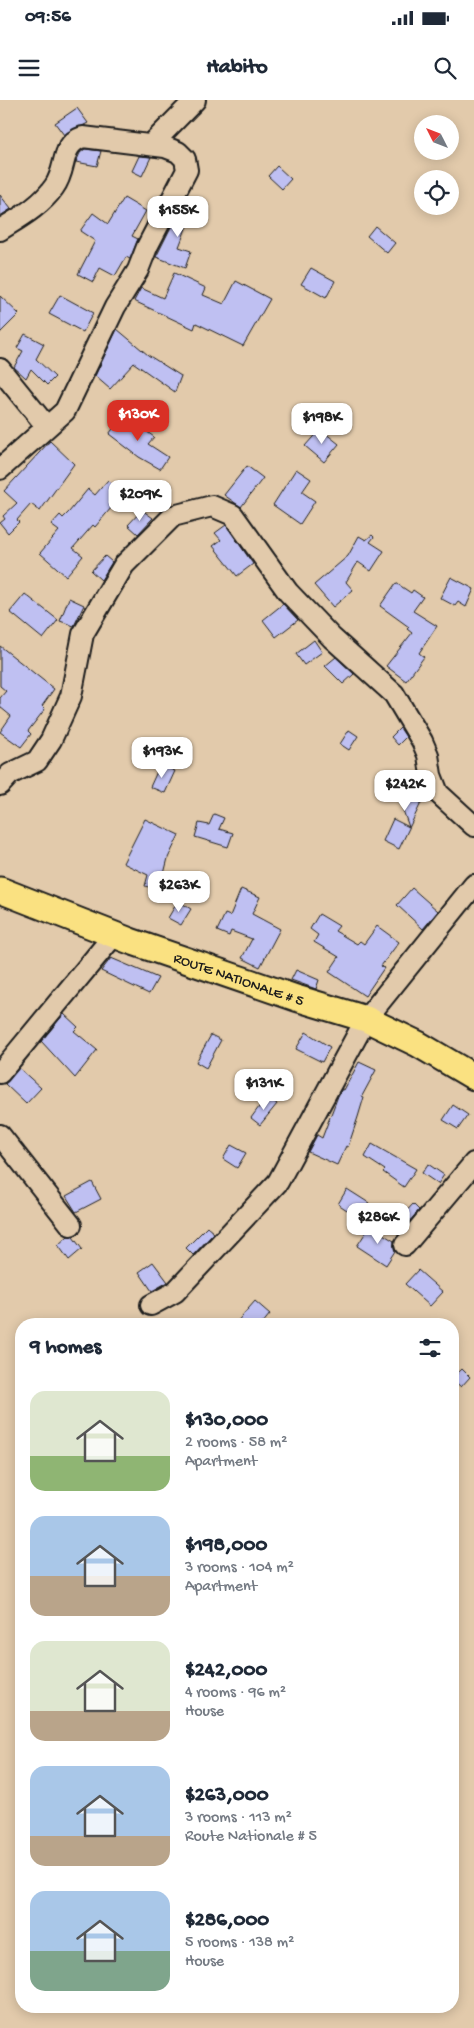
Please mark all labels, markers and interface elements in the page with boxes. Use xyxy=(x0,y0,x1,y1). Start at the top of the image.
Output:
text: 09:56 xyxy=(25,6,71,29)
icon: menu xyxy=(15,54,43,82)
icon: search xyxy=(431,54,459,82)
text: Habito xyxy=(206,55,268,81)
north arrow xyxy=(414,115,459,160)
map controls xyxy=(414,115,459,215)
button: locate xyxy=(414,170,459,215)
pin: $155K xyxy=(143,196,213,238)
text: $155K xyxy=(158,202,198,221)
pin: $130K xyxy=(103,400,173,442)
pin: $198K xyxy=(287,402,357,445)
text: $130K xyxy=(118,406,158,425)
text: $198K xyxy=(302,409,342,428)
pin: $209K xyxy=(105,480,175,522)
text: $209K xyxy=(120,486,160,505)
pin: $193K xyxy=(127,736,197,779)
text: $193K xyxy=(143,743,181,762)
pin: $242K xyxy=(370,770,440,812)
text: $242K xyxy=(385,776,425,795)
pin: $263K xyxy=(144,870,214,913)
text: $263K xyxy=(159,877,199,896)
street label: ROUTE NATIONALE # 5 xyxy=(171,950,306,1011)
pin: $131K xyxy=(229,1068,299,1111)
text: $131K xyxy=(245,1075,283,1094)
pin: $286K xyxy=(343,1202,413,1245)
text: $286K xyxy=(358,1209,398,1228)
icon: filters xyxy=(416,1334,444,1362)
text: 9 homes xyxy=(30,1336,101,1361)
text: $130,000 xyxy=(185,1409,268,1434)
icon: home xyxy=(70,1411,130,1471)
text: 2 rooms · 58 m² xyxy=(185,1434,287,1453)
text: Apartment xyxy=(185,1453,257,1472)
text: $198,000 xyxy=(185,1534,267,1559)
icon: home xyxy=(70,1536,130,1596)
text: 3 rooms · 104 m² xyxy=(185,1559,294,1578)
text: Apartment xyxy=(185,1578,257,1597)
text: $242,000 xyxy=(185,1659,267,1684)
icon: home xyxy=(70,1661,130,1721)
text: 4 rooms · 96 m² xyxy=(185,1684,286,1703)
text: House xyxy=(185,1703,224,1722)
text: $263,000 xyxy=(185,1784,269,1809)
icon: home xyxy=(70,1786,130,1846)
text: 3 rooms · 113 m² xyxy=(185,1809,292,1828)
text: Route Nationale # 5 xyxy=(185,1828,317,1847)
text: $286,000 xyxy=(185,1909,269,1934)
icon: home xyxy=(70,1911,130,1971)
text: 5 rooms · 138 m² xyxy=(185,1934,294,1953)
text: House xyxy=(185,1953,224,1972)

